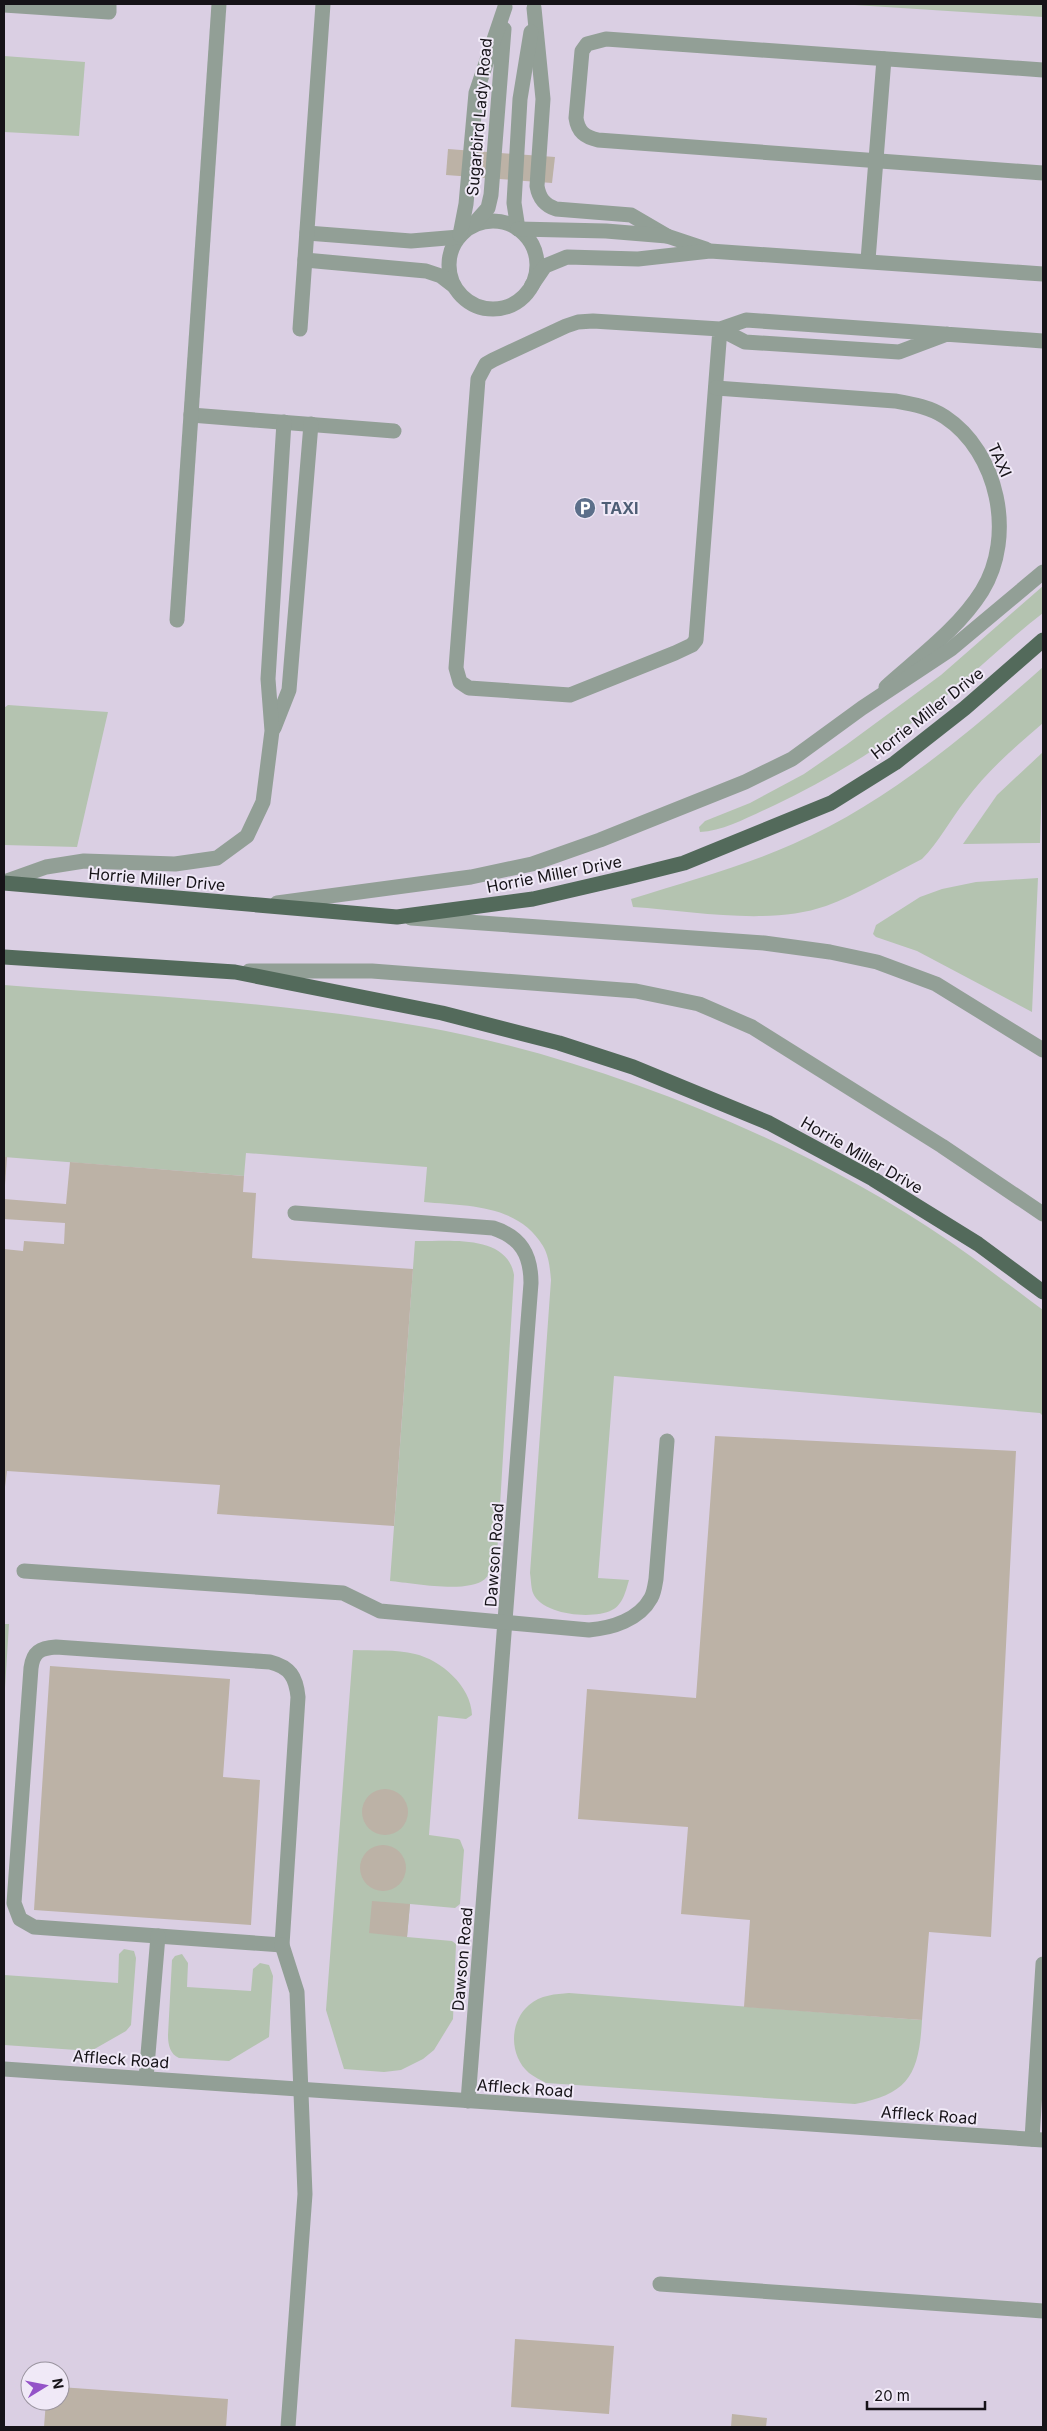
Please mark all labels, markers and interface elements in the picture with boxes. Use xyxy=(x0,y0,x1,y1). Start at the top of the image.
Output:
street label: Sugarbird Lady Road xyxy=(462,37,496,197)
street label: TAXI xyxy=(984,440,1016,480)
parking icon: TAXI xyxy=(573,496,597,520)
place label: TAXI xyxy=(601,498,639,518)
street label: Horrie Miller Drive xyxy=(867,663,987,763)
street label: Horrie Miller Drive xyxy=(485,851,623,897)
street label: Horrie Miller Drive xyxy=(88,863,226,895)
street label: Horrie Miller Drive xyxy=(798,1112,926,1198)
street label: Dawson Road xyxy=(480,1502,508,1608)
street label: Dawson Road xyxy=(447,1906,477,2012)
street label: Affleck Road xyxy=(72,2046,170,2072)
street label: Affleck Road xyxy=(476,2075,574,2101)
street label: Affleck Road xyxy=(880,2102,978,2128)
north arrow xyxy=(20,2361,70,2411)
text: N xyxy=(49,2377,68,2390)
scale bar xyxy=(867,2378,984,2410)
text: 20 m xyxy=(874,2386,910,2405)

